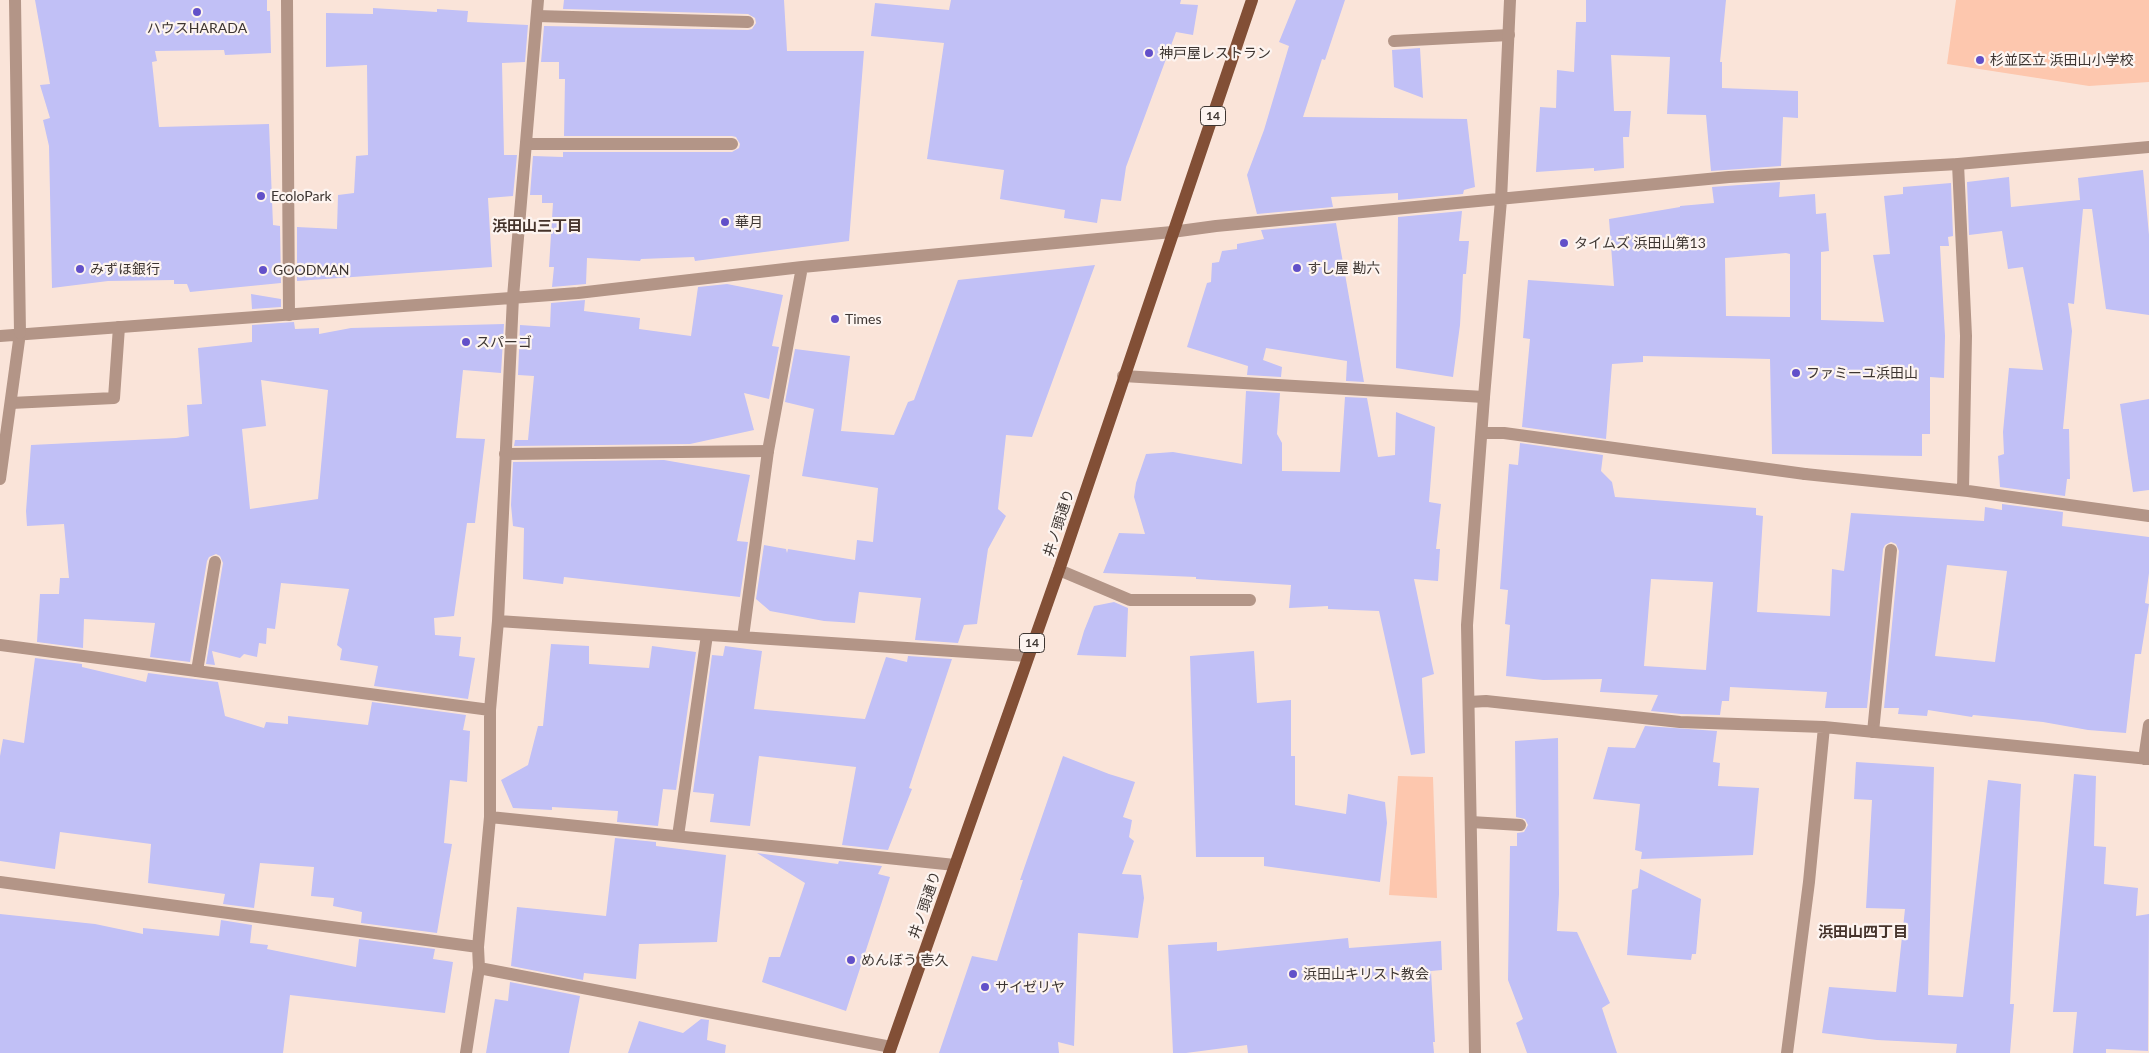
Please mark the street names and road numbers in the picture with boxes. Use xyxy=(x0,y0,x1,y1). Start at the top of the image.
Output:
road number: 14 xyxy=(1200,106,1226,125)
street label: 井ノ頭通り xyxy=(1040,487,1078,559)
road number: 14 xyxy=(1020,634,1044,652)
street label: 井ノ頭通り xyxy=(906,869,944,941)

